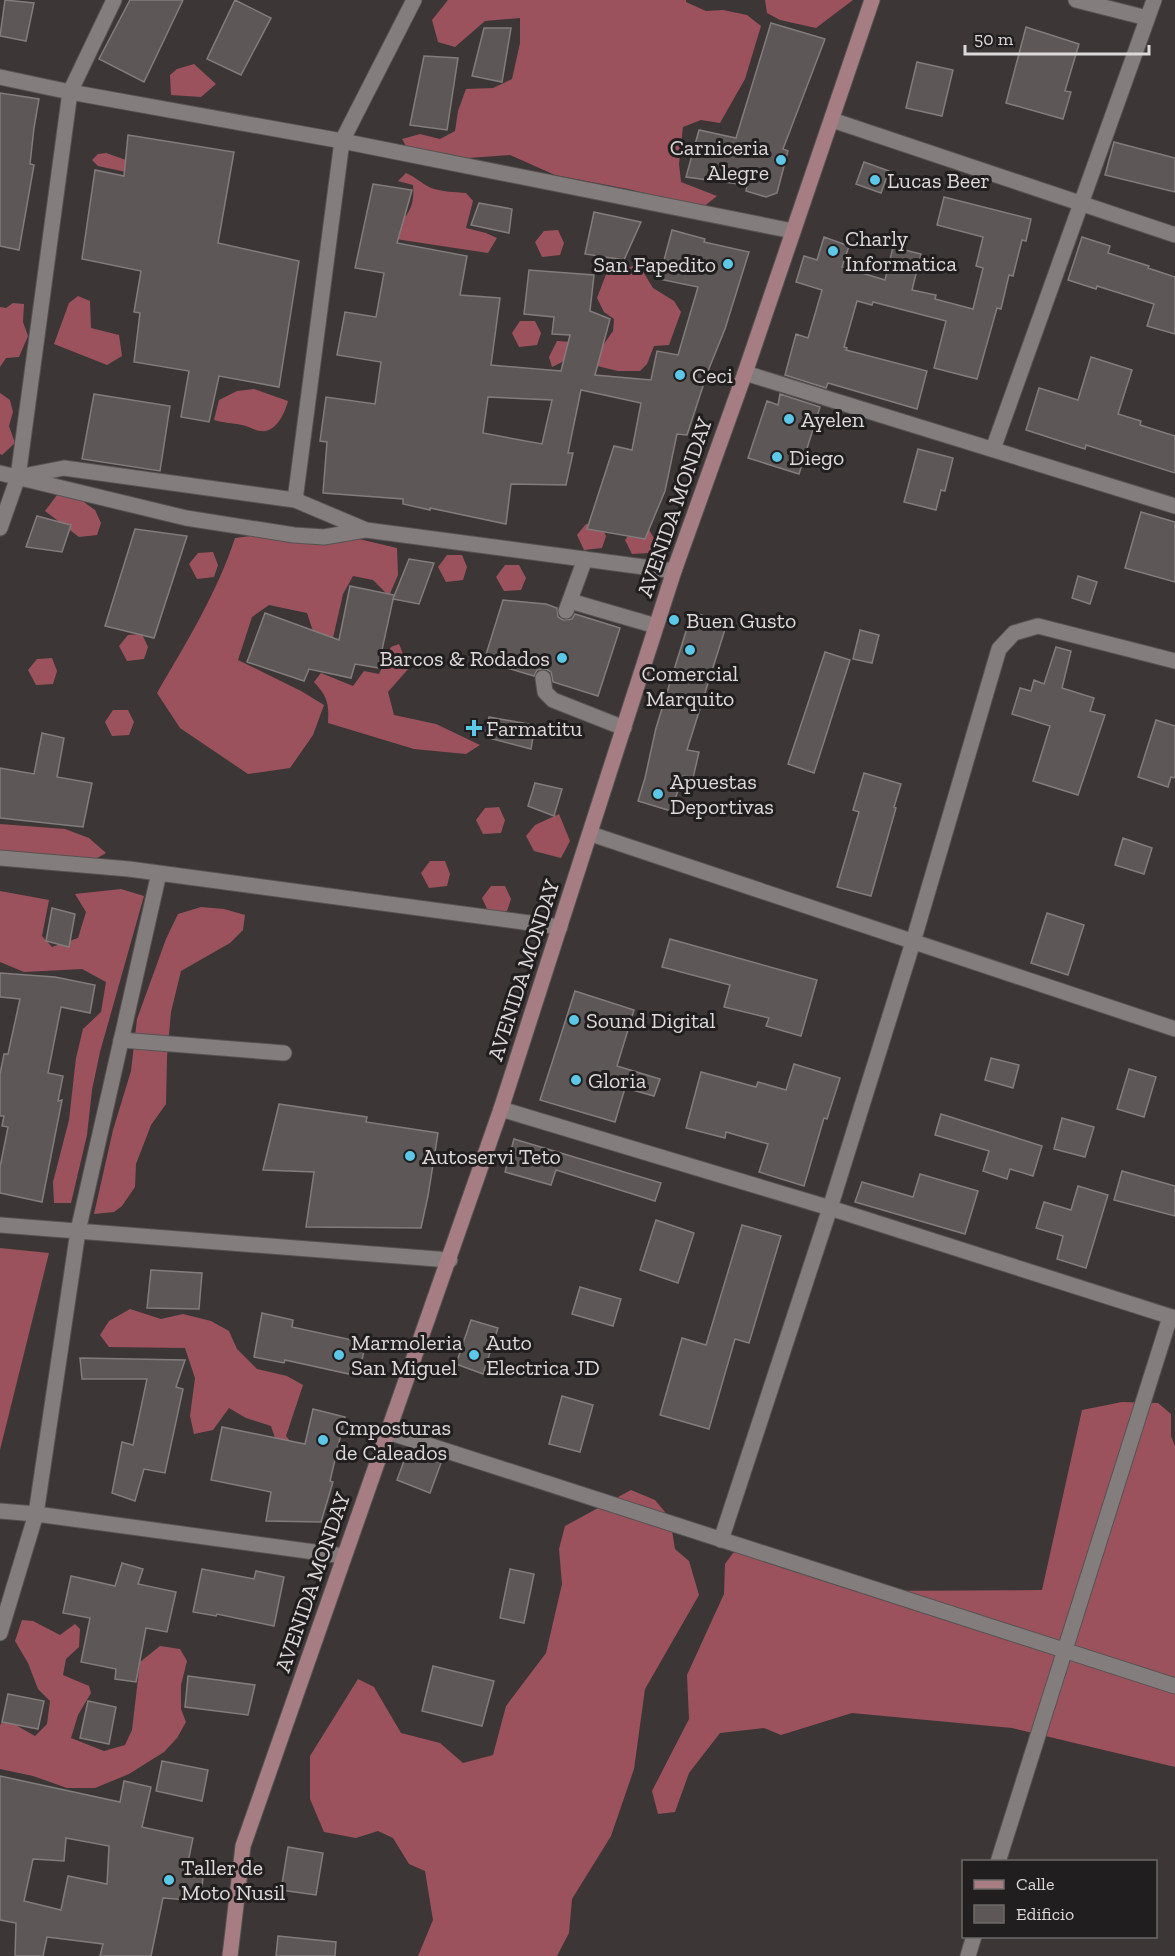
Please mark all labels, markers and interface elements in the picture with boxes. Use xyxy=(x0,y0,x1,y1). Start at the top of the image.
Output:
scale bar xyxy=(965,18,1150,56)
text: 50 m xyxy=(974,28,1014,50)
place label: Carniceria Alegre xyxy=(670,134,769,186)
marker: Carniceria Alegre xyxy=(774,153,788,167)
place label: Lucas Beer xyxy=(887,167,990,194)
marker: Lucas Beer xyxy=(868,173,882,187)
place label: Charly Informatica xyxy=(845,225,957,277)
marker: Charly Informatica xyxy=(826,244,840,258)
place label: San Fapedito xyxy=(593,251,716,278)
marker: San Fapedito xyxy=(721,257,735,271)
place label: Ceci xyxy=(692,362,733,389)
marker: Ceci xyxy=(673,368,687,382)
place label: Ayelen xyxy=(801,406,865,433)
marker: Ayelen xyxy=(782,412,796,426)
street label: AVENIDA MONDAY xyxy=(631,413,718,601)
place label: Diego xyxy=(789,444,844,471)
marker: Diego xyxy=(770,450,784,464)
place label: Buen Gusto xyxy=(686,607,796,634)
marker: Buen Gusto xyxy=(667,613,681,627)
marker: Comercial Marquito xyxy=(683,643,697,657)
place label: Barcos & Rodados xyxy=(379,645,550,672)
marker: Barcos & Rodados xyxy=(555,651,569,665)
place label: Comercial Marquito xyxy=(642,660,739,712)
place label: Farmatitu xyxy=(486,715,583,742)
marker: Farmatitu xyxy=(467,721,481,735)
place label: Apuestas Deportivas xyxy=(670,768,774,820)
marker: Apuestas Deportivas xyxy=(651,787,665,801)
street label: AVENIDA MONDAY xyxy=(481,876,566,1064)
place label: Sound Digital xyxy=(586,1007,716,1034)
marker: Sound Digital xyxy=(567,1013,581,1027)
place label: Gloria xyxy=(588,1067,647,1094)
marker: Gloria xyxy=(569,1073,583,1087)
place label: Autoservi Teto xyxy=(422,1143,561,1170)
marker: Autoservi Teto xyxy=(403,1149,417,1163)
place label: Marmoleria San Miguel xyxy=(351,1329,463,1381)
place label: Auto Electrica JD xyxy=(486,1329,600,1381)
marker: Marmoleria San Miguel xyxy=(332,1348,346,1362)
marker: Auto Electrica JD xyxy=(467,1348,481,1362)
place label: Cmposturas de Caleados xyxy=(335,1414,451,1466)
marker: Cmposturas de Caleados xyxy=(316,1433,330,1447)
street label: AVENIDA MONDAY xyxy=(269,1488,356,1676)
place label: Taller de Moto Nusil xyxy=(181,1854,286,1906)
legend xyxy=(962,1860,1157,1938)
marker: Taller de Moto Nusil xyxy=(162,1873,176,1887)
text: Calle xyxy=(1016,1873,1054,1895)
text: Edificio xyxy=(1016,1903,1074,1925)

